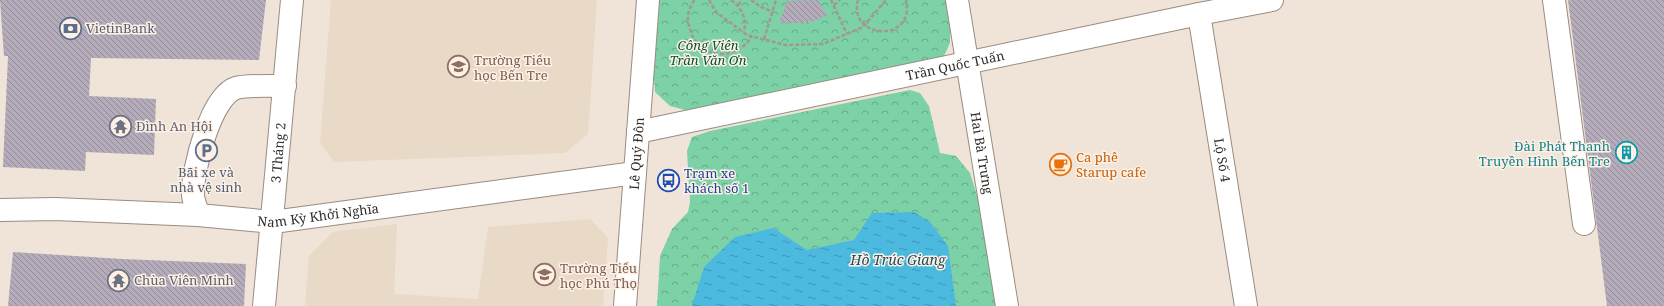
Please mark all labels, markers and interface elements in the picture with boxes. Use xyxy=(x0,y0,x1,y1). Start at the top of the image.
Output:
bank icon: VietinBank xyxy=(58,15,84,41)
place label: VietinBank xyxy=(86,19,155,37)
park label: Công Viên Trần Văn Ơn xyxy=(669,36,747,69)
street label: Trần Quốc Tuấn xyxy=(904,46,1007,84)
place label: Trường Tiểu học Bến Tre xyxy=(474,51,551,84)
school or university icon: Trường Tiểu học Bến Tre xyxy=(446,54,472,80)
street label: Hai Bà Trưng xyxy=(966,111,998,195)
temple icon: Đình An Hội xyxy=(108,113,134,139)
street label: Lê Quý Đôn xyxy=(625,116,648,190)
place label: Đình An Hội xyxy=(136,117,213,135)
street label: 3 Tháng 2 xyxy=(266,122,290,183)
parking icon: Bãi xe và nhà vệ sinh xyxy=(193,137,219,163)
street label: Lộ Số 4 xyxy=(1210,137,1235,184)
place label: Đài Phát Thanh Truyền Hình Bến Tre xyxy=(1479,137,1610,170)
building icon: Đài Phát Thanh Truyền Hình Bến Tre xyxy=(1613,140,1639,166)
place label: Ca phê Starup cafe xyxy=(1076,148,1146,181)
cafe icon: Ca phê Starup cafe xyxy=(1048,151,1074,177)
place label: Bãi xe và nhà vệ sinh xyxy=(170,163,242,196)
place label: Trạm xe khách số 1 xyxy=(684,164,749,197)
bus stop icon: Trạm xe khách số 1 xyxy=(656,167,682,193)
street label: Nam Kỳ Khởi Nghĩa xyxy=(257,199,380,231)
water label: Hồ Trúc Giang xyxy=(849,250,947,269)
place label: Trường Tiểu học Phú Thọ xyxy=(560,259,637,292)
school or university icon: Trường Tiểu học Phú Thọ xyxy=(531,262,557,288)
temple icon: Chùa Viên Minh xyxy=(105,267,131,293)
place label: Chùa Viên Minh xyxy=(134,271,234,289)

